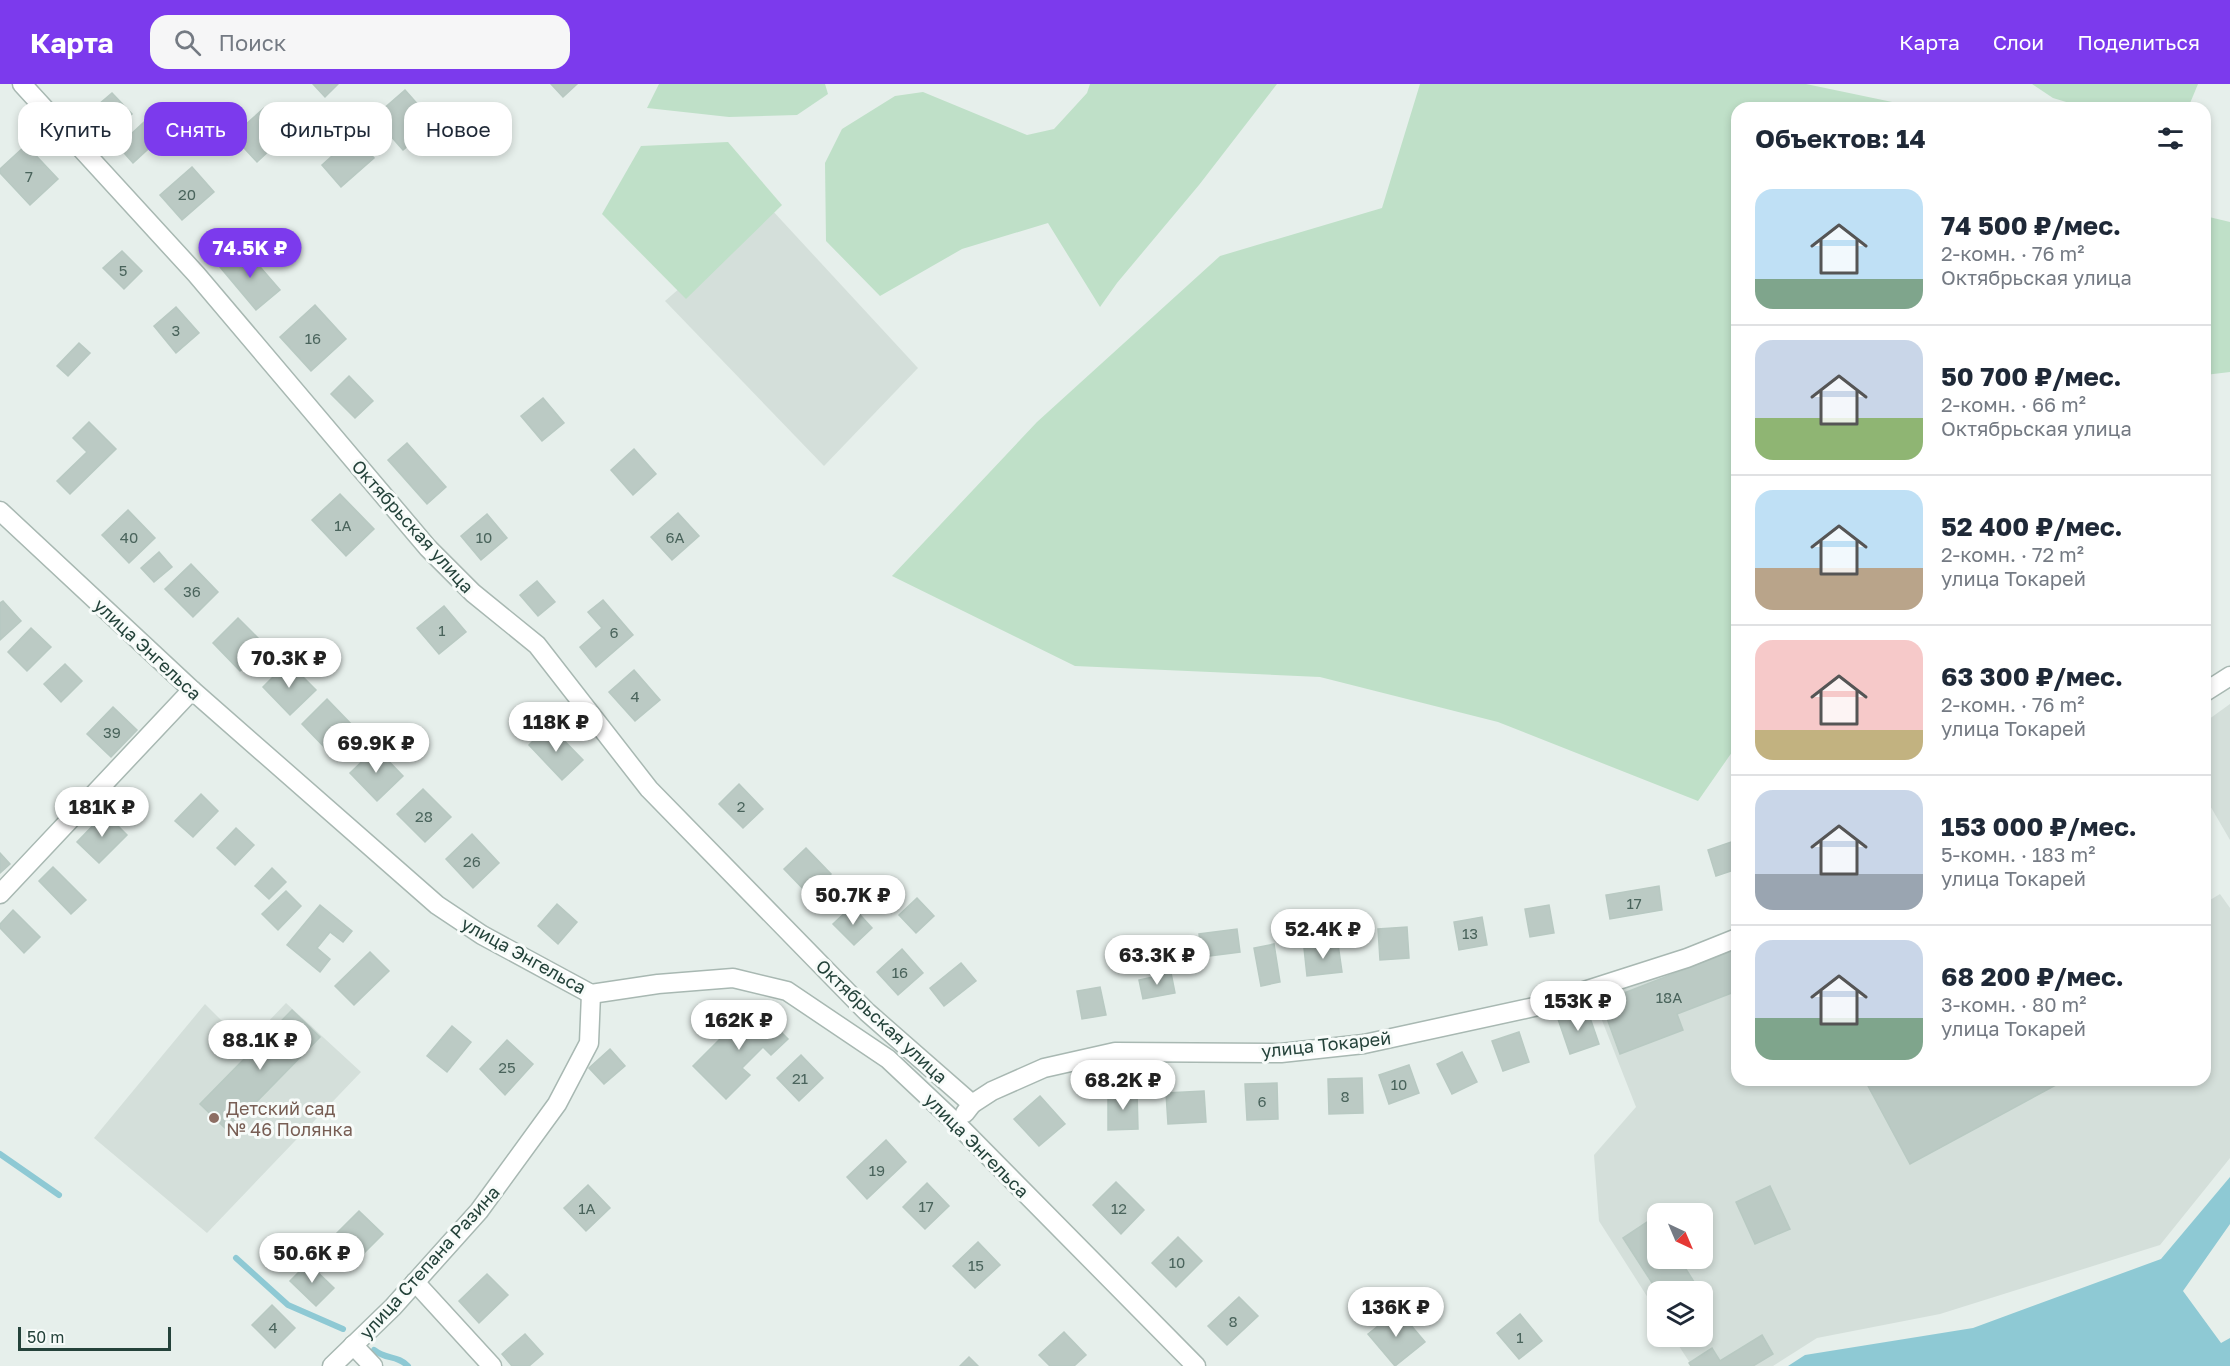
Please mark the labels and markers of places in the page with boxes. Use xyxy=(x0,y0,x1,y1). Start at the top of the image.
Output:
pin: 74.5K ₽ xyxy=(195,228,305,279)
pin: 70.3K ₽ xyxy=(234,638,344,689)
pin: 118K ₽ xyxy=(507,702,605,753)
pin: 69.9K ₽ xyxy=(321,723,431,774)
pin: 181K ₽ xyxy=(53,787,151,838)
pin: 50.7K ₽ xyxy=(798,875,908,926)
pin: 52.4K ₽ xyxy=(1268,909,1378,960)
pin: 63.3K ₽ xyxy=(1102,935,1212,986)
pin: 153K ₽ xyxy=(1529,981,1627,1032)
pin: 162K ₽ xyxy=(690,1000,788,1051)
pin: 88.1K ₽ xyxy=(205,1020,315,1071)
pin: 68.2K ₽ xyxy=(1068,1060,1178,1111)
place label: Детский сад № 46 Полянка xyxy=(226,1097,353,1140)
marker: Детский сад № 46 Полянка xyxy=(207,1111,221,1125)
pin: 50.6K ₽ xyxy=(257,1233,367,1284)
pin: 136K ₽ xyxy=(1347,1287,1445,1338)

